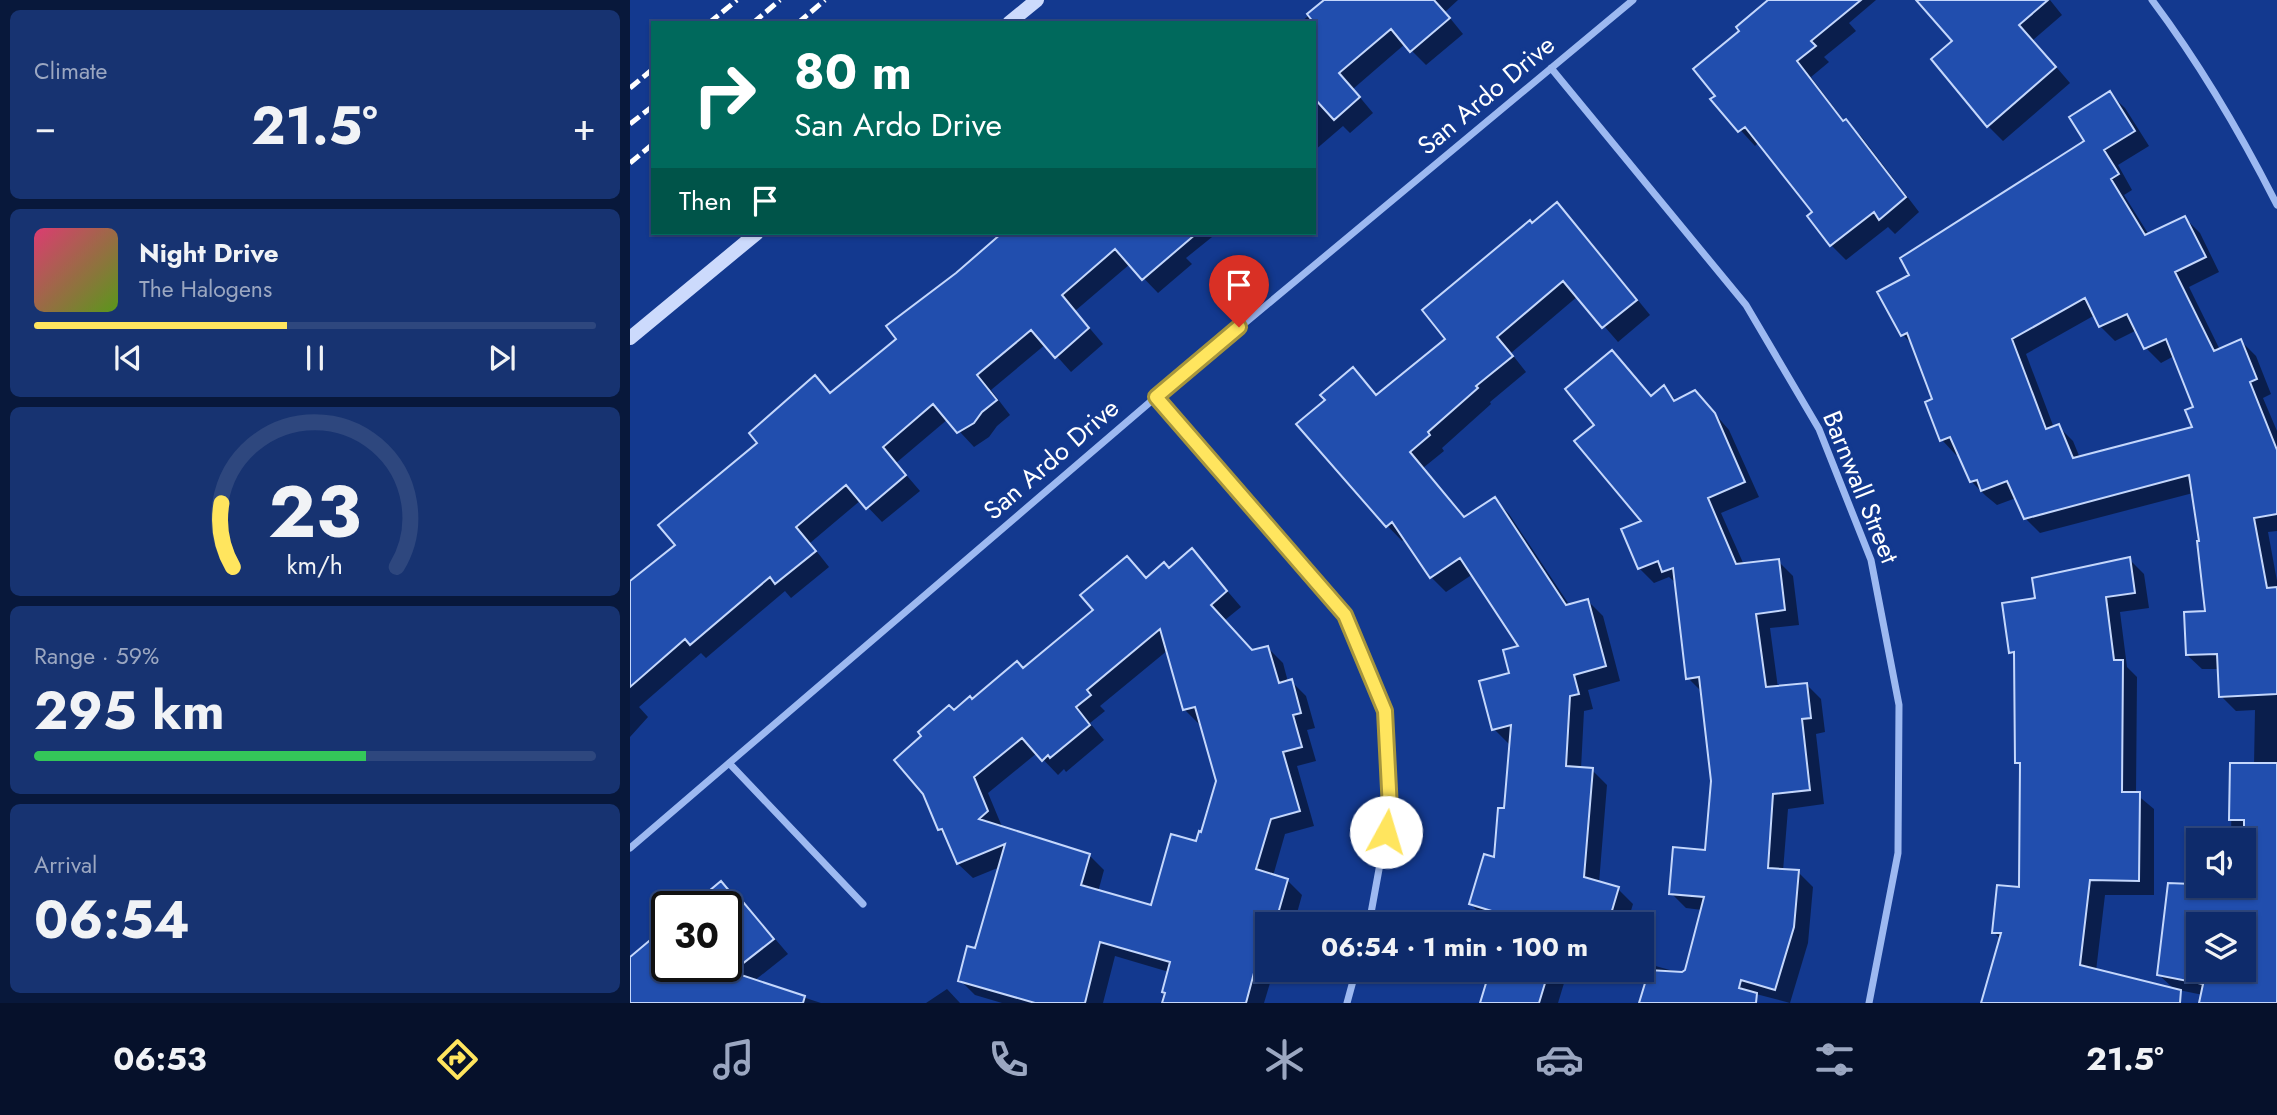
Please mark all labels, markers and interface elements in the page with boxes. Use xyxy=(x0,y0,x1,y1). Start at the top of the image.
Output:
street label: San Ardo Drive xyxy=(1409,26,1563,164)
text: 80 m xyxy=(794,37,912,107)
icon: right xyxy=(679,49,770,140)
text: Climate xyxy=(34,54,107,88)
text: 21.5° xyxy=(251,88,378,164)
text: − xyxy=(34,99,56,154)
text: + xyxy=(573,99,596,154)
text: San Ardo Drive xyxy=(794,102,1002,148)
text: Then xyxy=(679,182,732,220)
icon: arrive xyxy=(746,182,784,220)
text: Night Drive xyxy=(139,234,279,272)
pin xyxy=(1209,255,1269,327)
icon: arrive xyxy=(1220,266,1258,304)
text: The Halogens xyxy=(139,272,272,306)
icon: previous xyxy=(109,339,147,377)
icon: pause xyxy=(296,339,334,377)
icon: next xyxy=(483,339,521,377)
street label: San Ardo Drive xyxy=(975,389,1127,529)
street label: Barnwall Street xyxy=(1813,405,1909,570)
text: 23 xyxy=(269,460,361,565)
text: km/h xyxy=(287,547,343,583)
text: Range · 59% xyxy=(34,639,159,673)
text: 295 km xyxy=(34,673,225,749)
position arrow xyxy=(1349,795,1423,869)
map controls xyxy=(2186,828,2256,982)
button: sound xyxy=(2186,828,2256,898)
text: Arrival xyxy=(34,848,97,882)
text: 06:54 xyxy=(34,882,190,958)
speed limit sign: 30 xyxy=(651,891,742,982)
button: layers xyxy=(2186,912,2256,982)
text: 06:54 · 1 min · 100 m xyxy=(1321,928,1588,966)
icon: directions xyxy=(433,1035,482,1084)
icon: music xyxy=(709,1035,758,1084)
icon: phone xyxy=(984,1035,1033,1084)
icon: climate xyxy=(1260,1035,1309,1084)
icon: car xyxy=(1535,1035,1584,1084)
icon: filters xyxy=(1810,1035,1859,1084)
text: 06:53 xyxy=(113,1036,207,1082)
text: 21.5° xyxy=(2086,1036,2164,1082)

